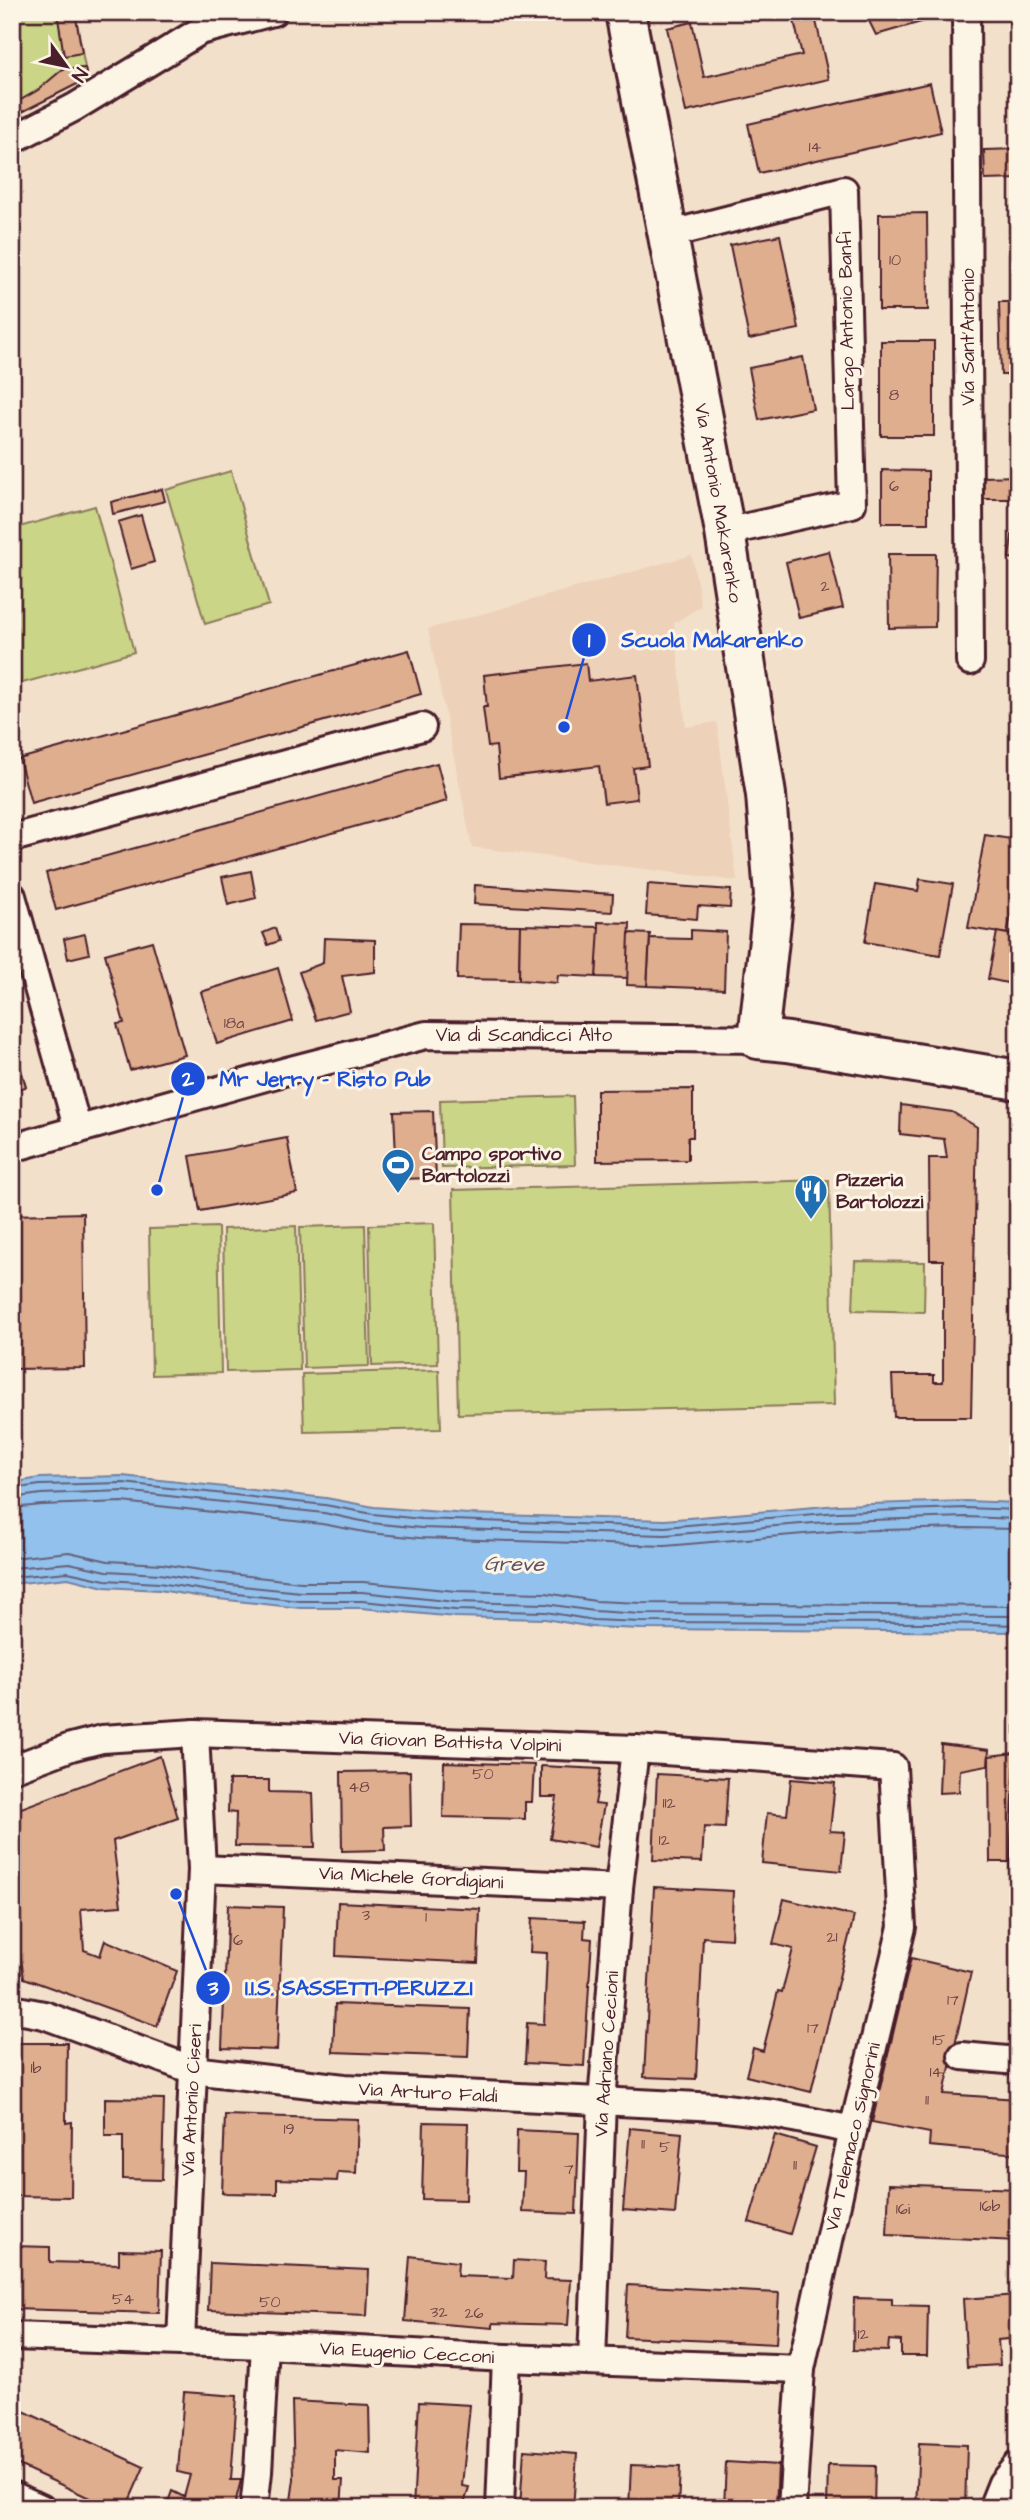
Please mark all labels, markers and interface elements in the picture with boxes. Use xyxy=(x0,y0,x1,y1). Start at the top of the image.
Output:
north arrow xyxy=(32,32,102,102)
text: N xyxy=(64,62,94,87)
house number: 14 xyxy=(809,136,822,158)
street label: Largo Antonio Banfi xyxy=(832,231,863,411)
house number: 10 xyxy=(889,249,901,271)
street label: Via Sant'Antonio xyxy=(955,268,982,406)
house number: 8 xyxy=(889,384,899,406)
street label: Via Antonio Makarenko xyxy=(687,401,749,605)
house number: 6 xyxy=(889,475,899,497)
house number: 2 xyxy=(820,575,830,597)
callout: Scuola Makarenko xyxy=(572,619,816,661)
text: 1 xyxy=(588,626,591,655)
text: Scuola Makarenko xyxy=(620,626,803,655)
house number: 18a xyxy=(224,1012,244,1034)
street label: Via di Scandicci Alto xyxy=(436,1022,612,1049)
callout: Mr Jerry - Risto Pub xyxy=(171,1058,445,1100)
text: 2 xyxy=(181,1065,195,1094)
text: Mr Jerry - Risto Pub xyxy=(219,1065,431,1097)
place label: Campo sportivo Bartolozzi xyxy=(422,1141,561,1190)
sports icon: Campo sportivo Bartolozzi xyxy=(379,1146,417,1195)
place label: Pizzeria Bartolozzi xyxy=(836,1167,924,1216)
restaurant icon: Pizzeria Bartolozzi xyxy=(792,1172,830,1221)
water label: Greve xyxy=(484,1549,546,1579)
street label: Via Giovan Battista Volpini xyxy=(338,1725,562,1759)
house number: 50 xyxy=(472,1763,494,1785)
house number: 48 xyxy=(348,1776,370,1798)
house number: 112 xyxy=(662,1792,676,1814)
house number: 12 xyxy=(658,1829,670,1851)
street label: Via Michele Gordigiani xyxy=(318,1860,504,1897)
house number: 3 xyxy=(362,1904,370,1926)
house number: 1 xyxy=(425,1906,427,1928)
house number: 21 xyxy=(826,1926,838,1948)
house number: 6 xyxy=(233,1929,243,1951)
callout: I.I.S. SASSETTI-PERUZZI xyxy=(196,1967,487,2009)
street label: Via Adriano Cecioni xyxy=(588,1970,626,2138)
text: 3 xyxy=(207,1974,219,2003)
text: I.I.S. SASSETTI-PERUZZI xyxy=(245,1974,473,2003)
house number: 17 xyxy=(947,1989,959,2011)
house number: 17 xyxy=(807,2017,819,2039)
street label: Via Antonio Ciseri xyxy=(175,2023,209,2177)
house number: 15 xyxy=(932,2029,946,2051)
street label: Via Telemaco Signorini xyxy=(818,2040,889,2234)
house number: 1b xyxy=(30,2057,42,2079)
house number: 14 xyxy=(930,2061,943,2083)
street label: Via Arturo Faldi xyxy=(358,2076,498,2110)
house number: 11 xyxy=(925,2089,929,2111)
house number: 19 xyxy=(283,2118,295,2140)
house number: 11 xyxy=(641,2133,645,2155)
house number: 5 xyxy=(659,2136,671,2158)
house number: 11 xyxy=(793,2154,797,2176)
house number: 7 xyxy=(564,2158,574,2180)
house number: 16b xyxy=(979,2195,1001,2217)
house number: 16i xyxy=(896,2198,911,2220)
house number: 54 xyxy=(112,2288,134,2310)
house number: 50 xyxy=(259,2291,281,2313)
house number: 32 xyxy=(430,2301,448,2323)
house number: 26 xyxy=(464,2302,484,2324)
house number: 12 xyxy=(857,2323,869,2345)
street label: Via Eugenio Cecconi xyxy=(319,2335,495,2372)

